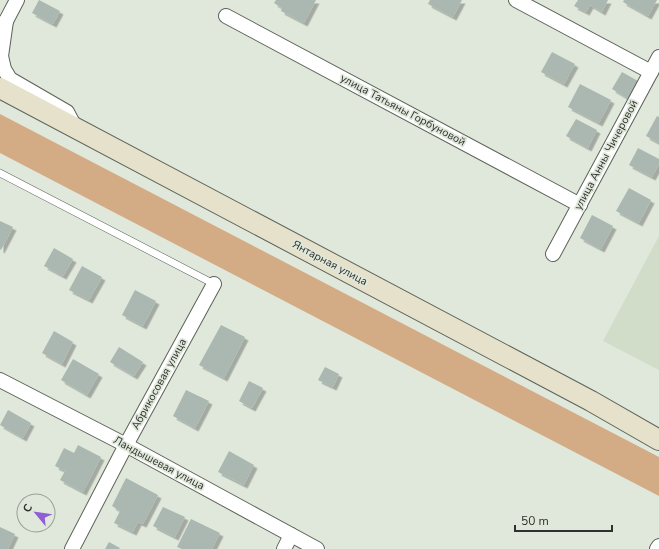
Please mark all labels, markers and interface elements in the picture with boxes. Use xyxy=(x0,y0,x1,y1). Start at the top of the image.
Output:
street label: улица Татьяны Горбуновой xyxy=(338,71,468,149)
street label: улица Анны Чичеровой xyxy=(571,97,641,213)
street label: Янтарная улица xyxy=(290,237,370,289)
street label: Абрикосовая улица xyxy=(128,336,190,432)
street label: Ландышевая улица xyxy=(111,433,207,493)
north arrow xyxy=(16,493,56,533)
text: С xyxy=(19,501,36,515)
scale bar xyxy=(515,507,612,533)
text: 50 m xyxy=(521,513,549,529)

